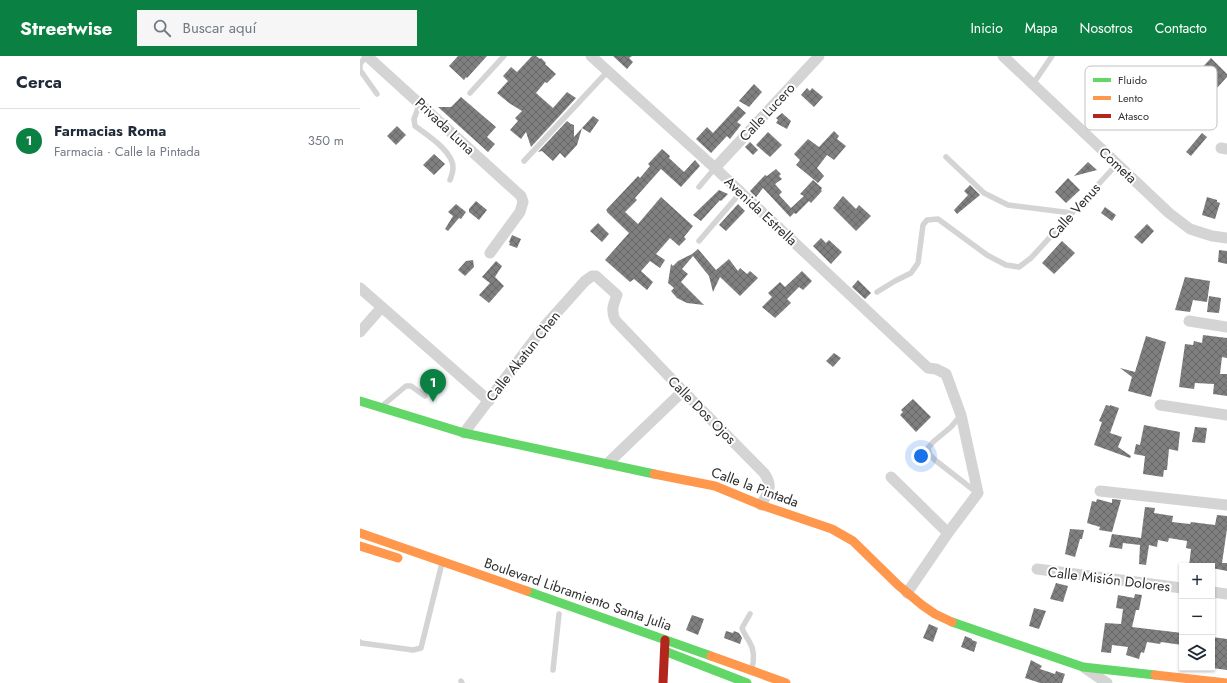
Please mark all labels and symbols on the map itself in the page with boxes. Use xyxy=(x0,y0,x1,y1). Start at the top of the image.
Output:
legend xyxy=(1085,66,1217,130)
text: Fluido xyxy=(1118,72,1147,88)
street label: Calle Lucero xyxy=(735,78,800,146)
text: Lento xyxy=(1118,90,1143,106)
street label: Privada Luna xyxy=(411,93,479,159)
text: Atasco xyxy=(1118,108,1149,124)
street label: Cometa xyxy=(1095,142,1141,188)
street label: Avenida Estrella xyxy=(720,172,802,250)
street label: Calle Venus xyxy=(1043,178,1105,244)
street label: Calle Akatun Chen xyxy=(481,306,565,406)
pin: 1 xyxy=(420,369,446,402)
street label: Calle Dos Ojos xyxy=(663,371,741,449)
your location xyxy=(911,446,931,466)
street label: Calle la Pintada xyxy=(708,462,802,512)
street label: Boulevard Libramiento Santa Julia xyxy=(482,552,674,636)
street label: Calle Misión Dolores xyxy=(1047,562,1172,596)

